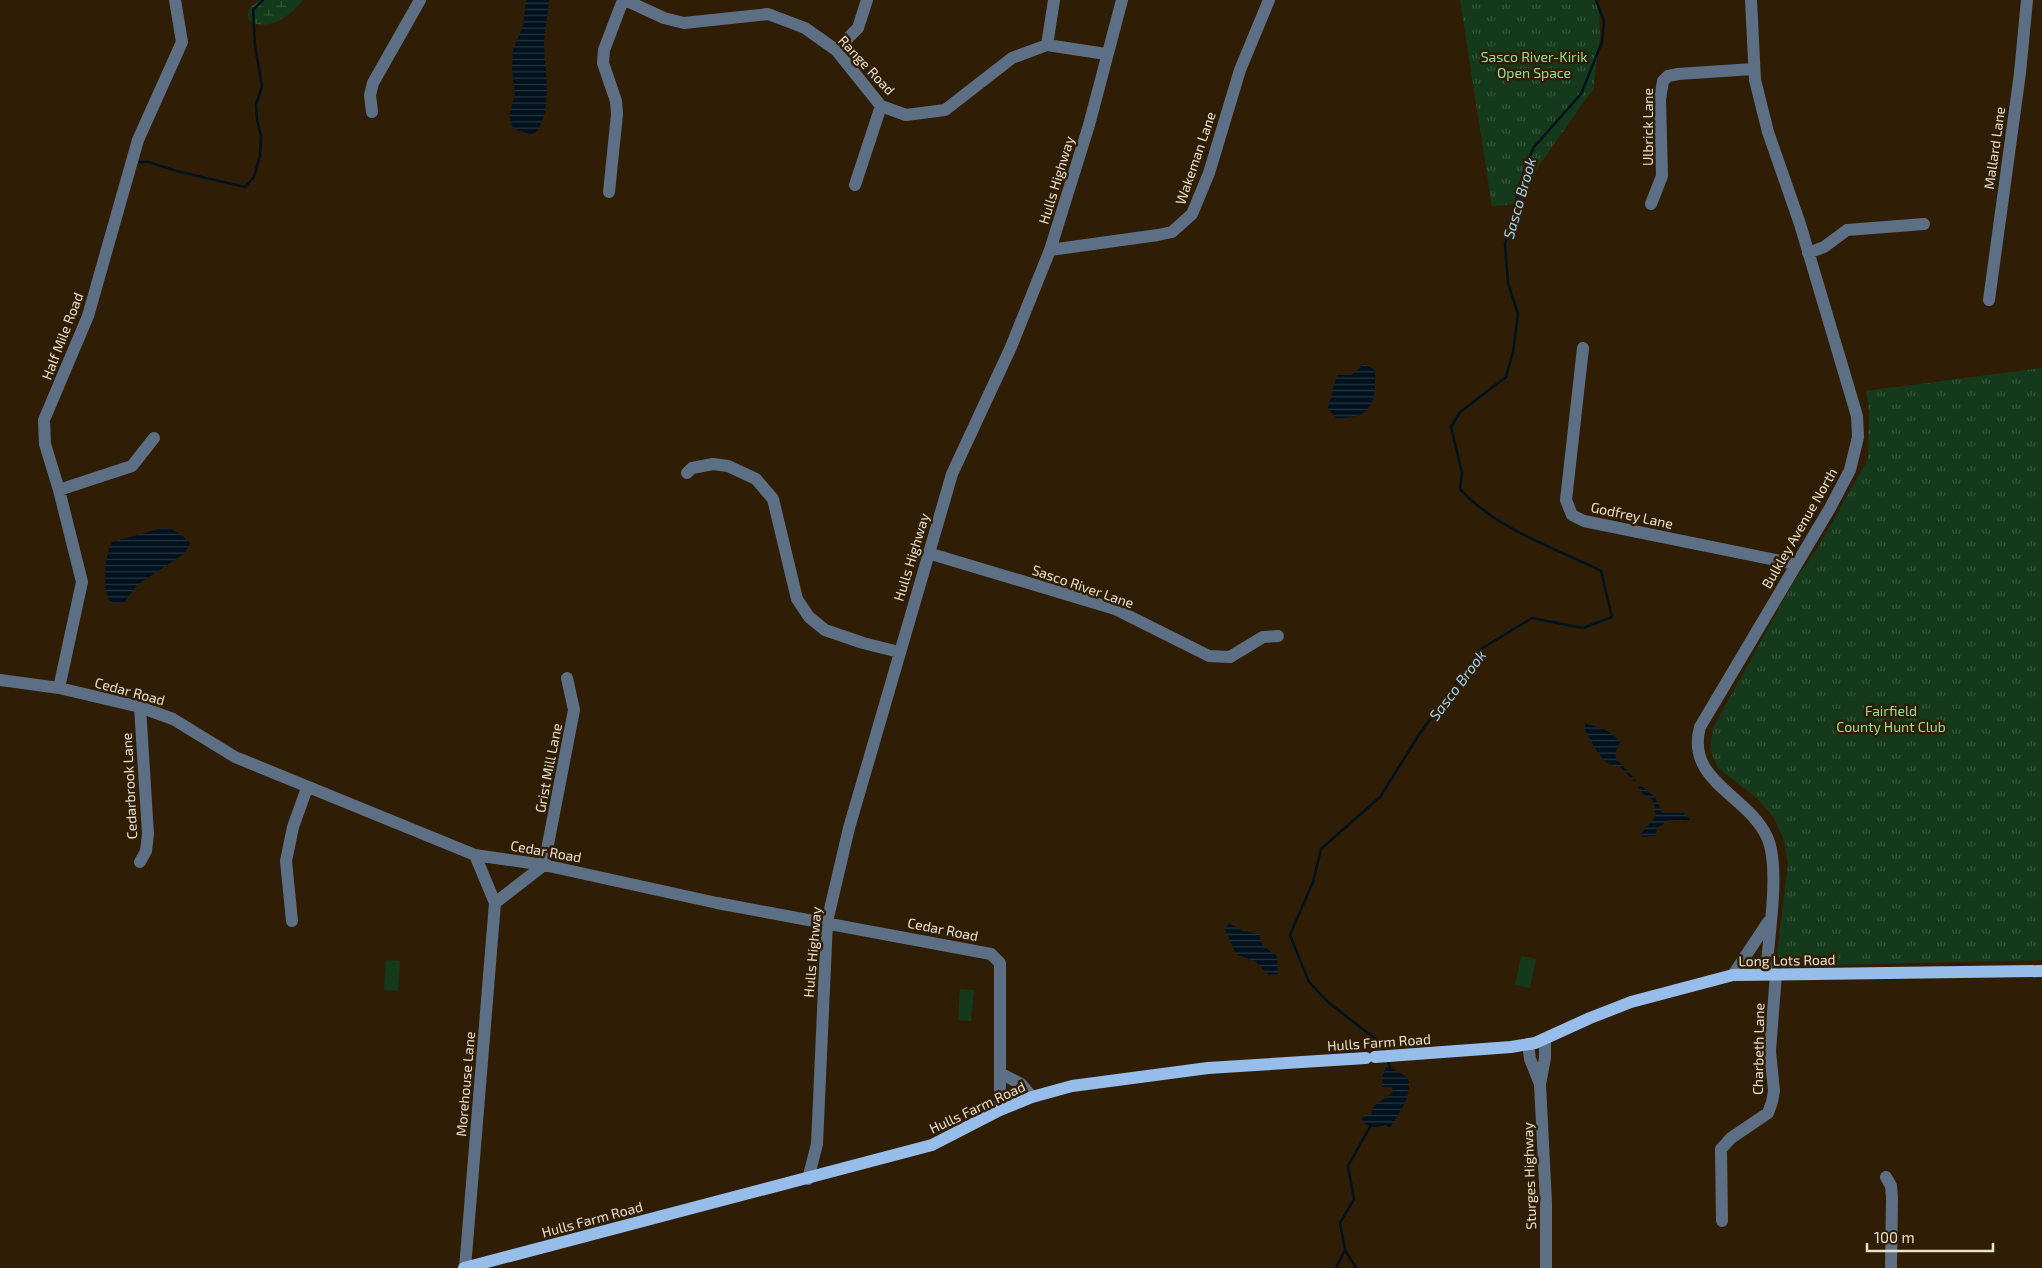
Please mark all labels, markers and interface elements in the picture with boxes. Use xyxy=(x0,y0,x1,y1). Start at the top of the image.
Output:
street label: Range Road xyxy=(835,32,899,98)
park label: Sasco River-Kirik Open Space xyxy=(1481,48,1587,81)
street label: Ulbrick Lane xyxy=(1639,88,1656,166)
street label: Mallard Lane xyxy=(1980,106,2008,190)
street label: Wakeman Lane xyxy=(1171,109,1219,207)
street label: Hulls Highway xyxy=(1035,133,1078,226)
water label: Sasco Brook xyxy=(1499,155,1539,241)
street label: Half Mile Road xyxy=(38,290,86,382)
street label: Bulkley Avenue North xyxy=(1758,465,1840,591)
street label: Godfrey Lane xyxy=(1589,498,1675,532)
street label: Hulls Highway xyxy=(890,510,933,603)
street label: Sasco River Lane xyxy=(1030,561,1136,611)
water label: Sasco Brook xyxy=(1425,646,1489,724)
street label: Cedar Road xyxy=(93,673,167,709)
park label: Fairfield County Hunt Club xyxy=(1836,702,1946,735)
street label: Grist Mill Lane xyxy=(531,722,565,814)
street label: Cedarbrook Lane xyxy=(118,732,140,840)
street label: Cedar Road xyxy=(509,836,583,866)
street label: Hulls Highway xyxy=(800,905,824,998)
street label: Cedar Road xyxy=(906,914,980,944)
street label: Long Lots Road xyxy=(1738,951,1836,969)
street label: Charbeth Lane xyxy=(1749,1003,1767,1095)
street label: Hulls Farm Road xyxy=(1327,1030,1431,1054)
street label: Morehouse Lane xyxy=(452,1031,478,1137)
street label: Hulls Farm Road xyxy=(926,1077,1028,1137)
street label: Sturges Highway xyxy=(1519,1121,1539,1230)
street label: Hulls Farm Road xyxy=(540,1197,644,1241)
scale bar xyxy=(1867,1220,1993,1252)
text: 100 m xyxy=(1874,1228,1915,1246)

